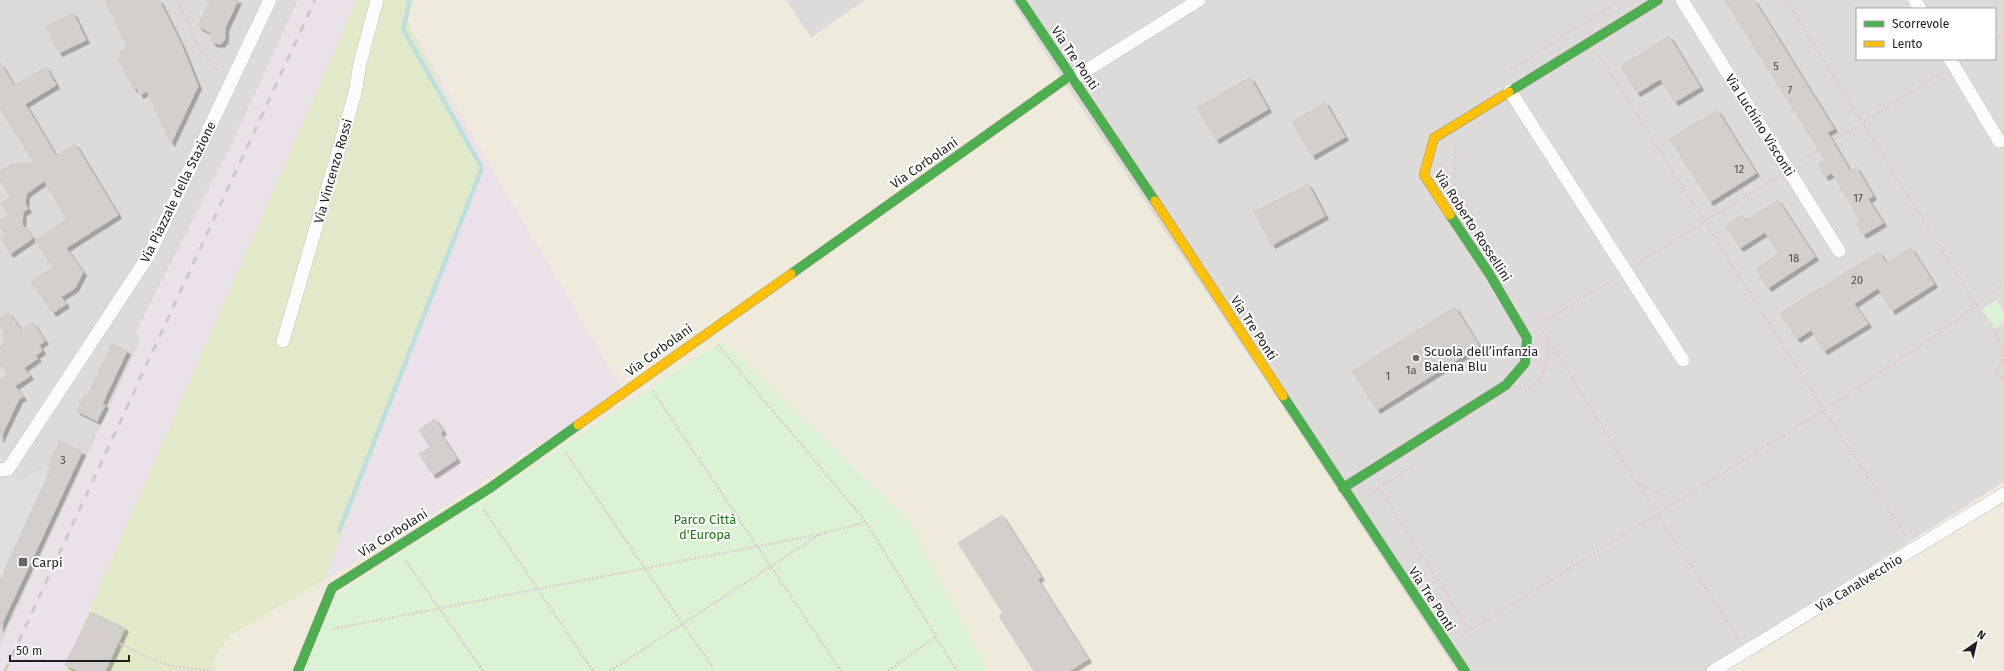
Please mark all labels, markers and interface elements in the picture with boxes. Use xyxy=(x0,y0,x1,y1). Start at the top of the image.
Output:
legend xyxy=(1856,8,1996,60)
text: Scorrevole xyxy=(1892,17,1949,31)
street label: Via Tre Ponti xyxy=(1048,23,1102,93)
text: Lento xyxy=(1892,37,1922,51)
house number: 5 xyxy=(1773,60,1779,73)
street label: Via Luchino Visconti xyxy=(1722,71,1798,179)
house number: 7 xyxy=(1788,84,1793,97)
street label: Via Vincenzo Rossi xyxy=(311,117,355,225)
street label: Via Piazzale della Stazione xyxy=(137,119,219,265)
street label: Via Corbolani xyxy=(888,134,960,192)
house number: 12 xyxy=(1734,163,1744,176)
street label: Via Roberto Rossellini xyxy=(1432,168,1514,284)
house number: 17 xyxy=(1853,192,1863,205)
house number: 18 xyxy=(1789,252,1799,265)
house number: 20 xyxy=(1851,274,1863,287)
street label: Via Tre Ponti xyxy=(1228,293,1280,363)
street label: Via Corbolani xyxy=(623,321,695,379)
place label: Scuola dell’infanzia Balena Blu xyxy=(1424,344,1538,374)
marker: Scuola dell’infanzia Balena Blu xyxy=(1411,353,1421,363)
house number: 1a xyxy=(1406,364,1416,377)
house number: 1 xyxy=(1386,370,1390,383)
house number: 3 xyxy=(60,454,66,467)
street label: Via Corbolani xyxy=(356,506,430,560)
park label: Parco Città d'Europa xyxy=(674,512,736,542)
street label: Via Canalvecchio xyxy=(1813,551,1905,615)
place label: Carpi xyxy=(32,555,63,570)
marker: Carpi xyxy=(17,556,29,568)
street label: Via Tre Ponti xyxy=(1406,564,1458,634)
north arrow xyxy=(1956,623,1996,663)
text: N xyxy=(1975,628,1988,643)
scale bar xyxy=(10,637,129,663)
text: 50 m xyxy=(16,644,42,658)

